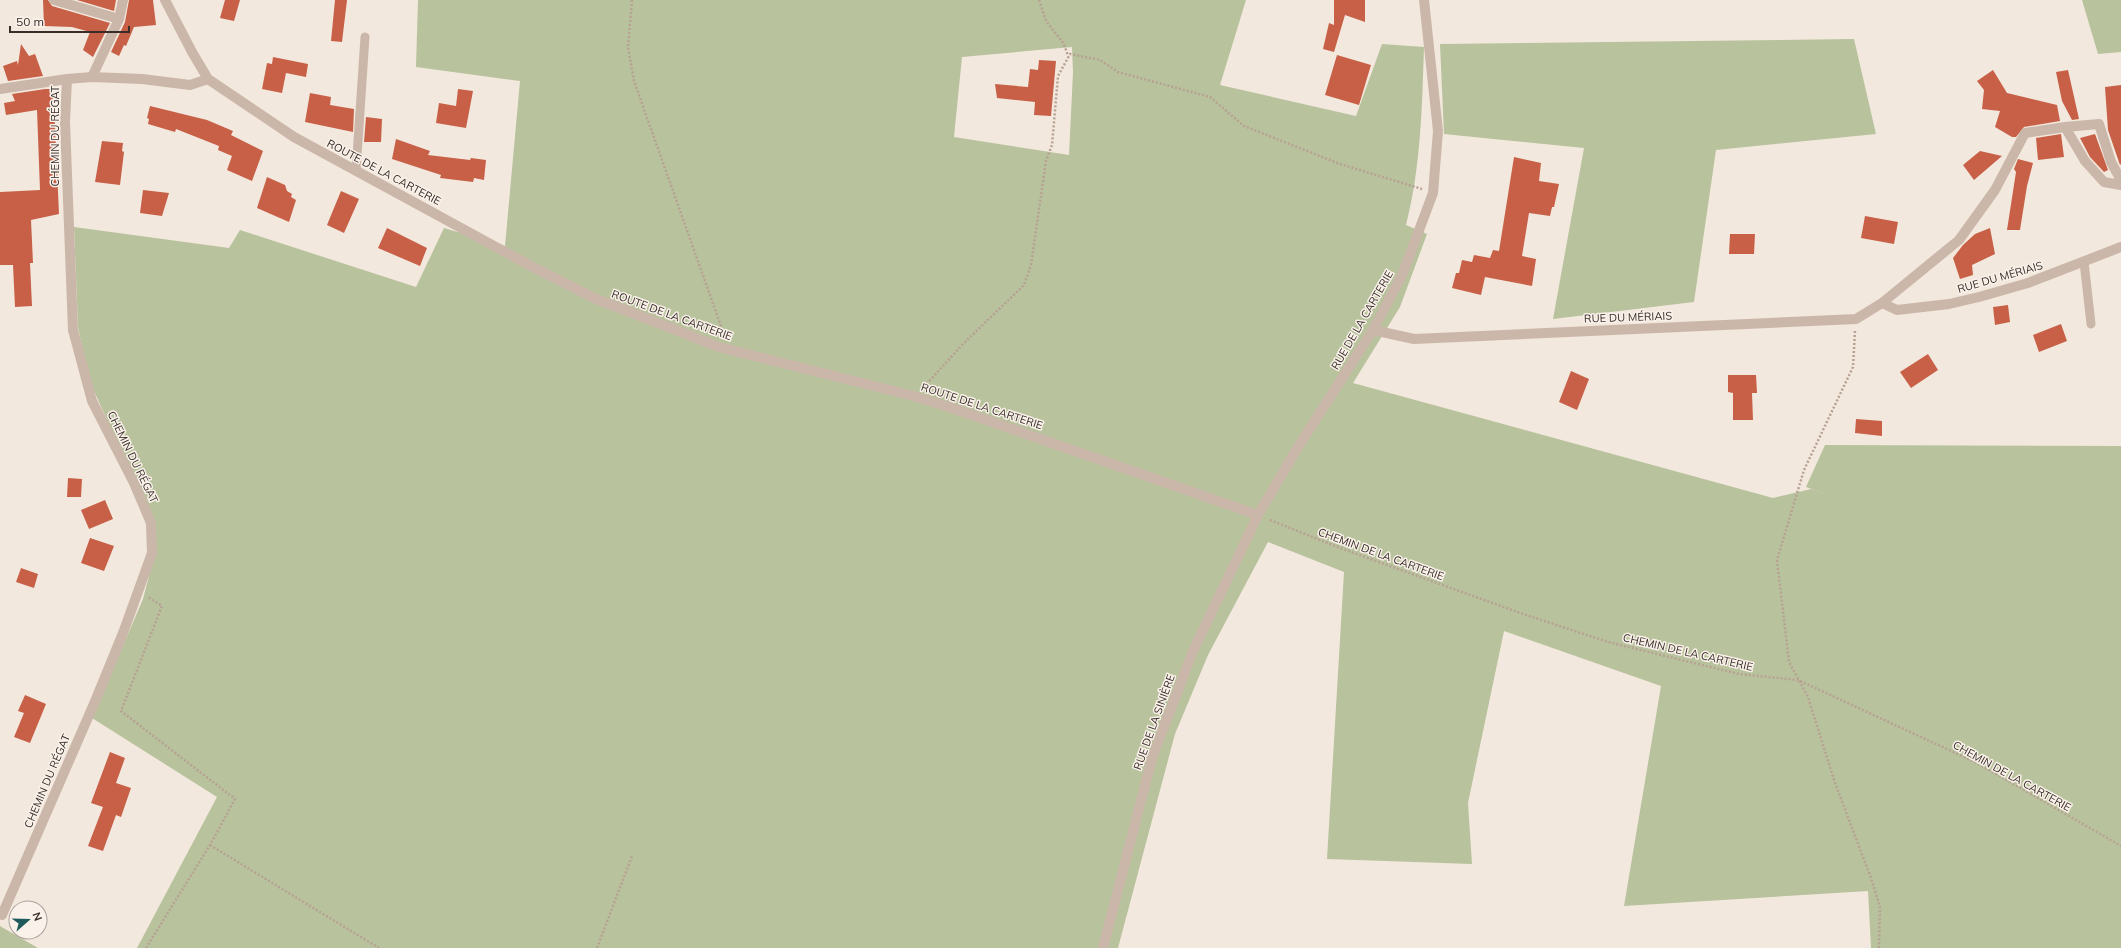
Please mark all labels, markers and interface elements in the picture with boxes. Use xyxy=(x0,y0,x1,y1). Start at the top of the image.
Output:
scale bar xyxy=(10,8,129,34)
text: 50 m xyxy=(16,14,44,29)
street label: CHEMIN DU RÉGAT xyxy=(48,85,62,186)
street label: ROUTE DE LA CARTERIE xyxy=(325,136,443,208)
street label: RUE DU MÉRIAIS xyxy=(1956,258,2044,296)
street label: RUE DE LA CARTERIE xyxy=(1328,268,1396,372)
street label: ROUTE DE LA CARTERIE xyxy=(610,287,734,343)
street label: RUE DU MÉRIAIS xyxy=(1584,308,1672,326)
street label: ROUTE DE LA CARTERIE xyxy=(919,380,1045,432)
street label: CHEMIN DU RÉGAT xyxy=(105,409,162,506)
street label: CHEMIN DE LA CARTERIE xyxy=(1316,525,1446,583)
street label: CHEMIN DE LA CARTERIE xyxy=(1622,630,1754,674)
street label: RUE DE LA SINIÈRE xyxy=(1130,672,1178,772)
street label: CHEMIN DU RÉGAT xyxy=(21,732,73,830)
street label: CHEMIN DE LA CARTERIE xyxy=(1950,738,2074,814)
north arrow xyxy=(8,900,48,940)
text: N xyxy=(29,910,45,923)

